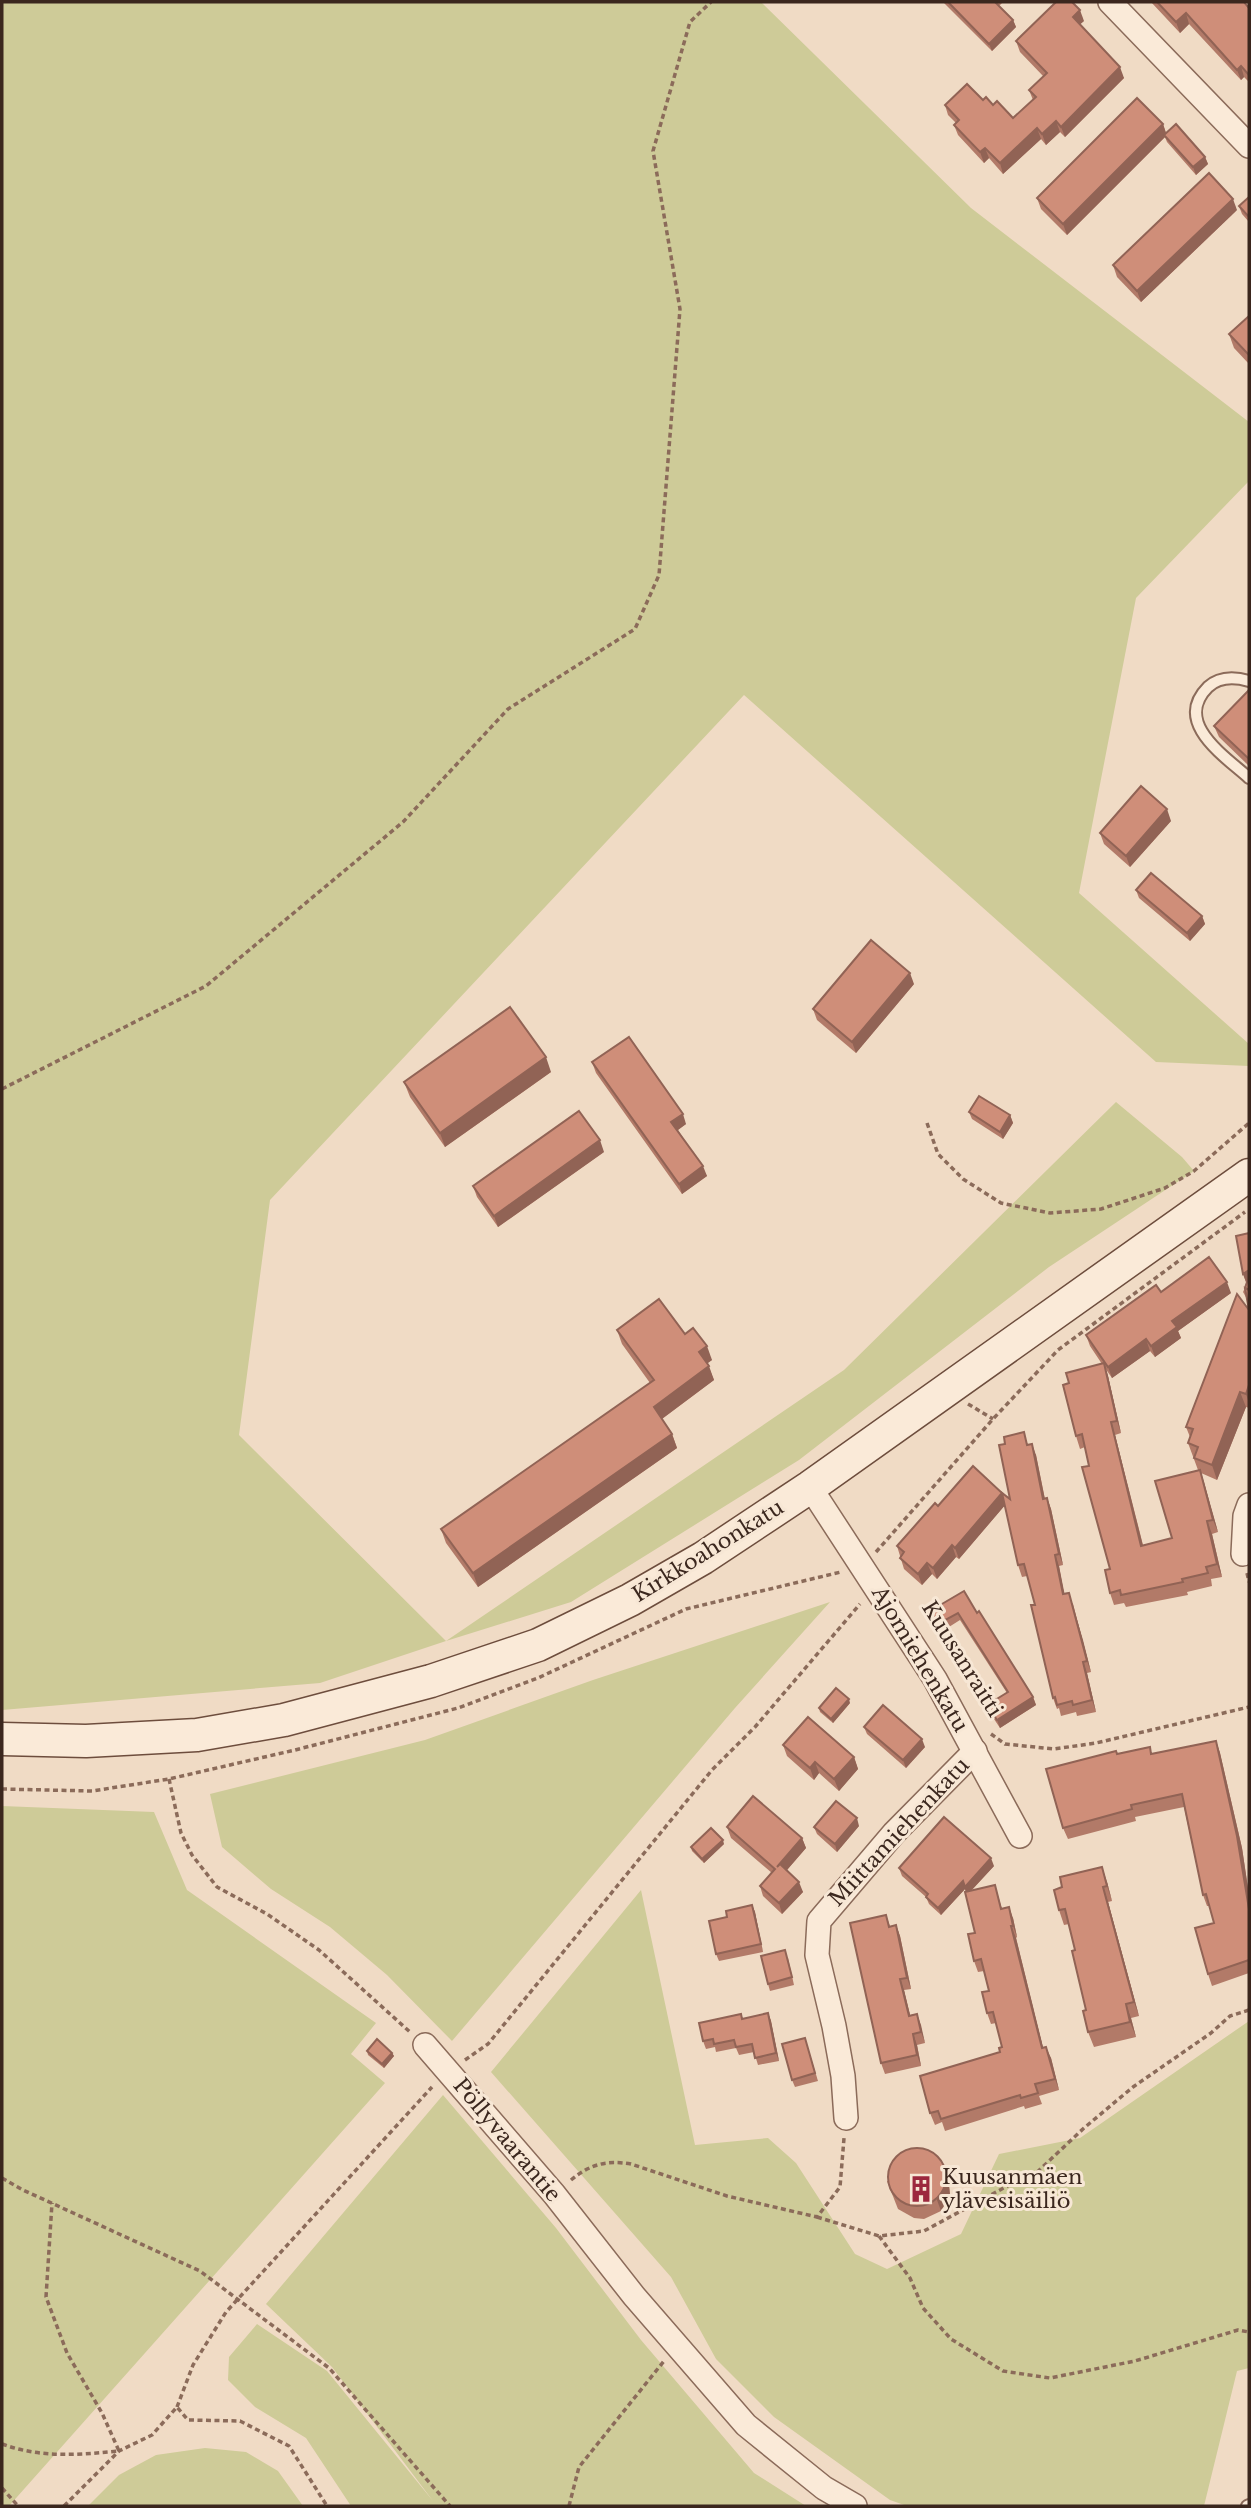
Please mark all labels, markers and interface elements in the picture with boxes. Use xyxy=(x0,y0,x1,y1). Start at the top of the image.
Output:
street label: Kirkkoahonkatu xyxy=(628,1494,788,1608)
street label: Ajomiehenkatu xyxy=(866,1580,974,1737)
street label: Kuusanraitti xyxy=(916,1596,1008,1722)
street label: Miittamiehenkatu xyxy=(823,1752,975,1912)
street label: Pöllyvaarantie xyxy=(448,2073,566,2207)
place label: Kuusanmäen ylävesisäiliö xyxy=(942,2164,1083,2214)
building icon: Kuusanmäen ylävesisäiliö xyxy=(906,2174,936,2204)

